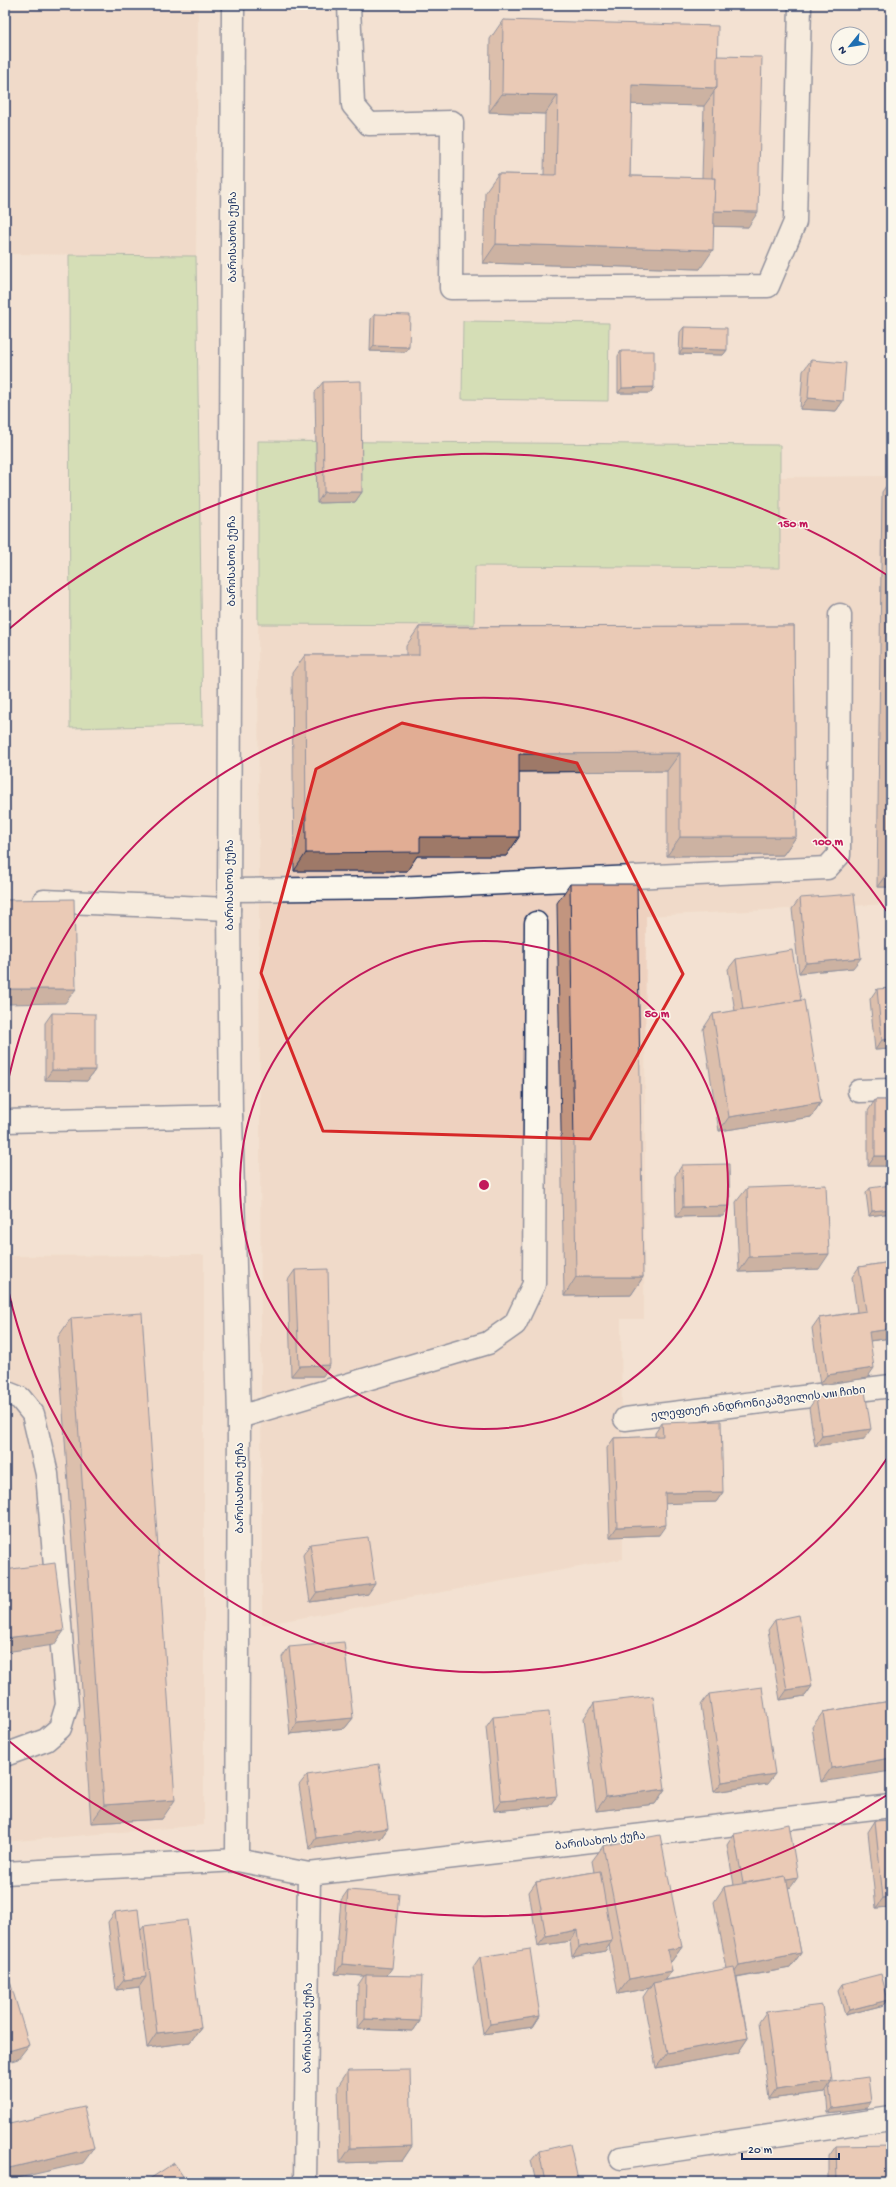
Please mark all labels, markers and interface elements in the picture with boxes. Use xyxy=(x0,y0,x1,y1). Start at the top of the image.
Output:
north arrow xyxy=(830,26,870,66)
text: N xyxy=(836,44,850,56)
street label: ბარისახოს ქუჩა xyxy=(227,192,240,283)
street label: ბარისახოს ქუჩა xyxy=(226,516,239,607)
text: 150 m xyxy=(777,518,808,532)
text: 100 m xyxy=(812,836,843,850)
street label: ბარისახოს ქუჩა xyxy=(224,840,237,931)
text: 50 m xyxy=(645,1008,670,1022)
centre of rings xyxy=(477,1178,491,1192)
street label: ელეფთერ ანდრონიკაშვილის VIII ჩიხი xyxy=(650,1384,866,1423)
street label: ბარისახოს ქუჩა xyxy=(234,1443,247,1534)
street label: ბარისახოს ქუჩა xyxy=(554,1829,646,1853)
street label: ბარისახოს ქუჩა xyxy=(301,1982,316,2074)
scale bar xyxy=(742,2135,839,2161)
text: 20 m xyxy=(748,2144,773,2158)

